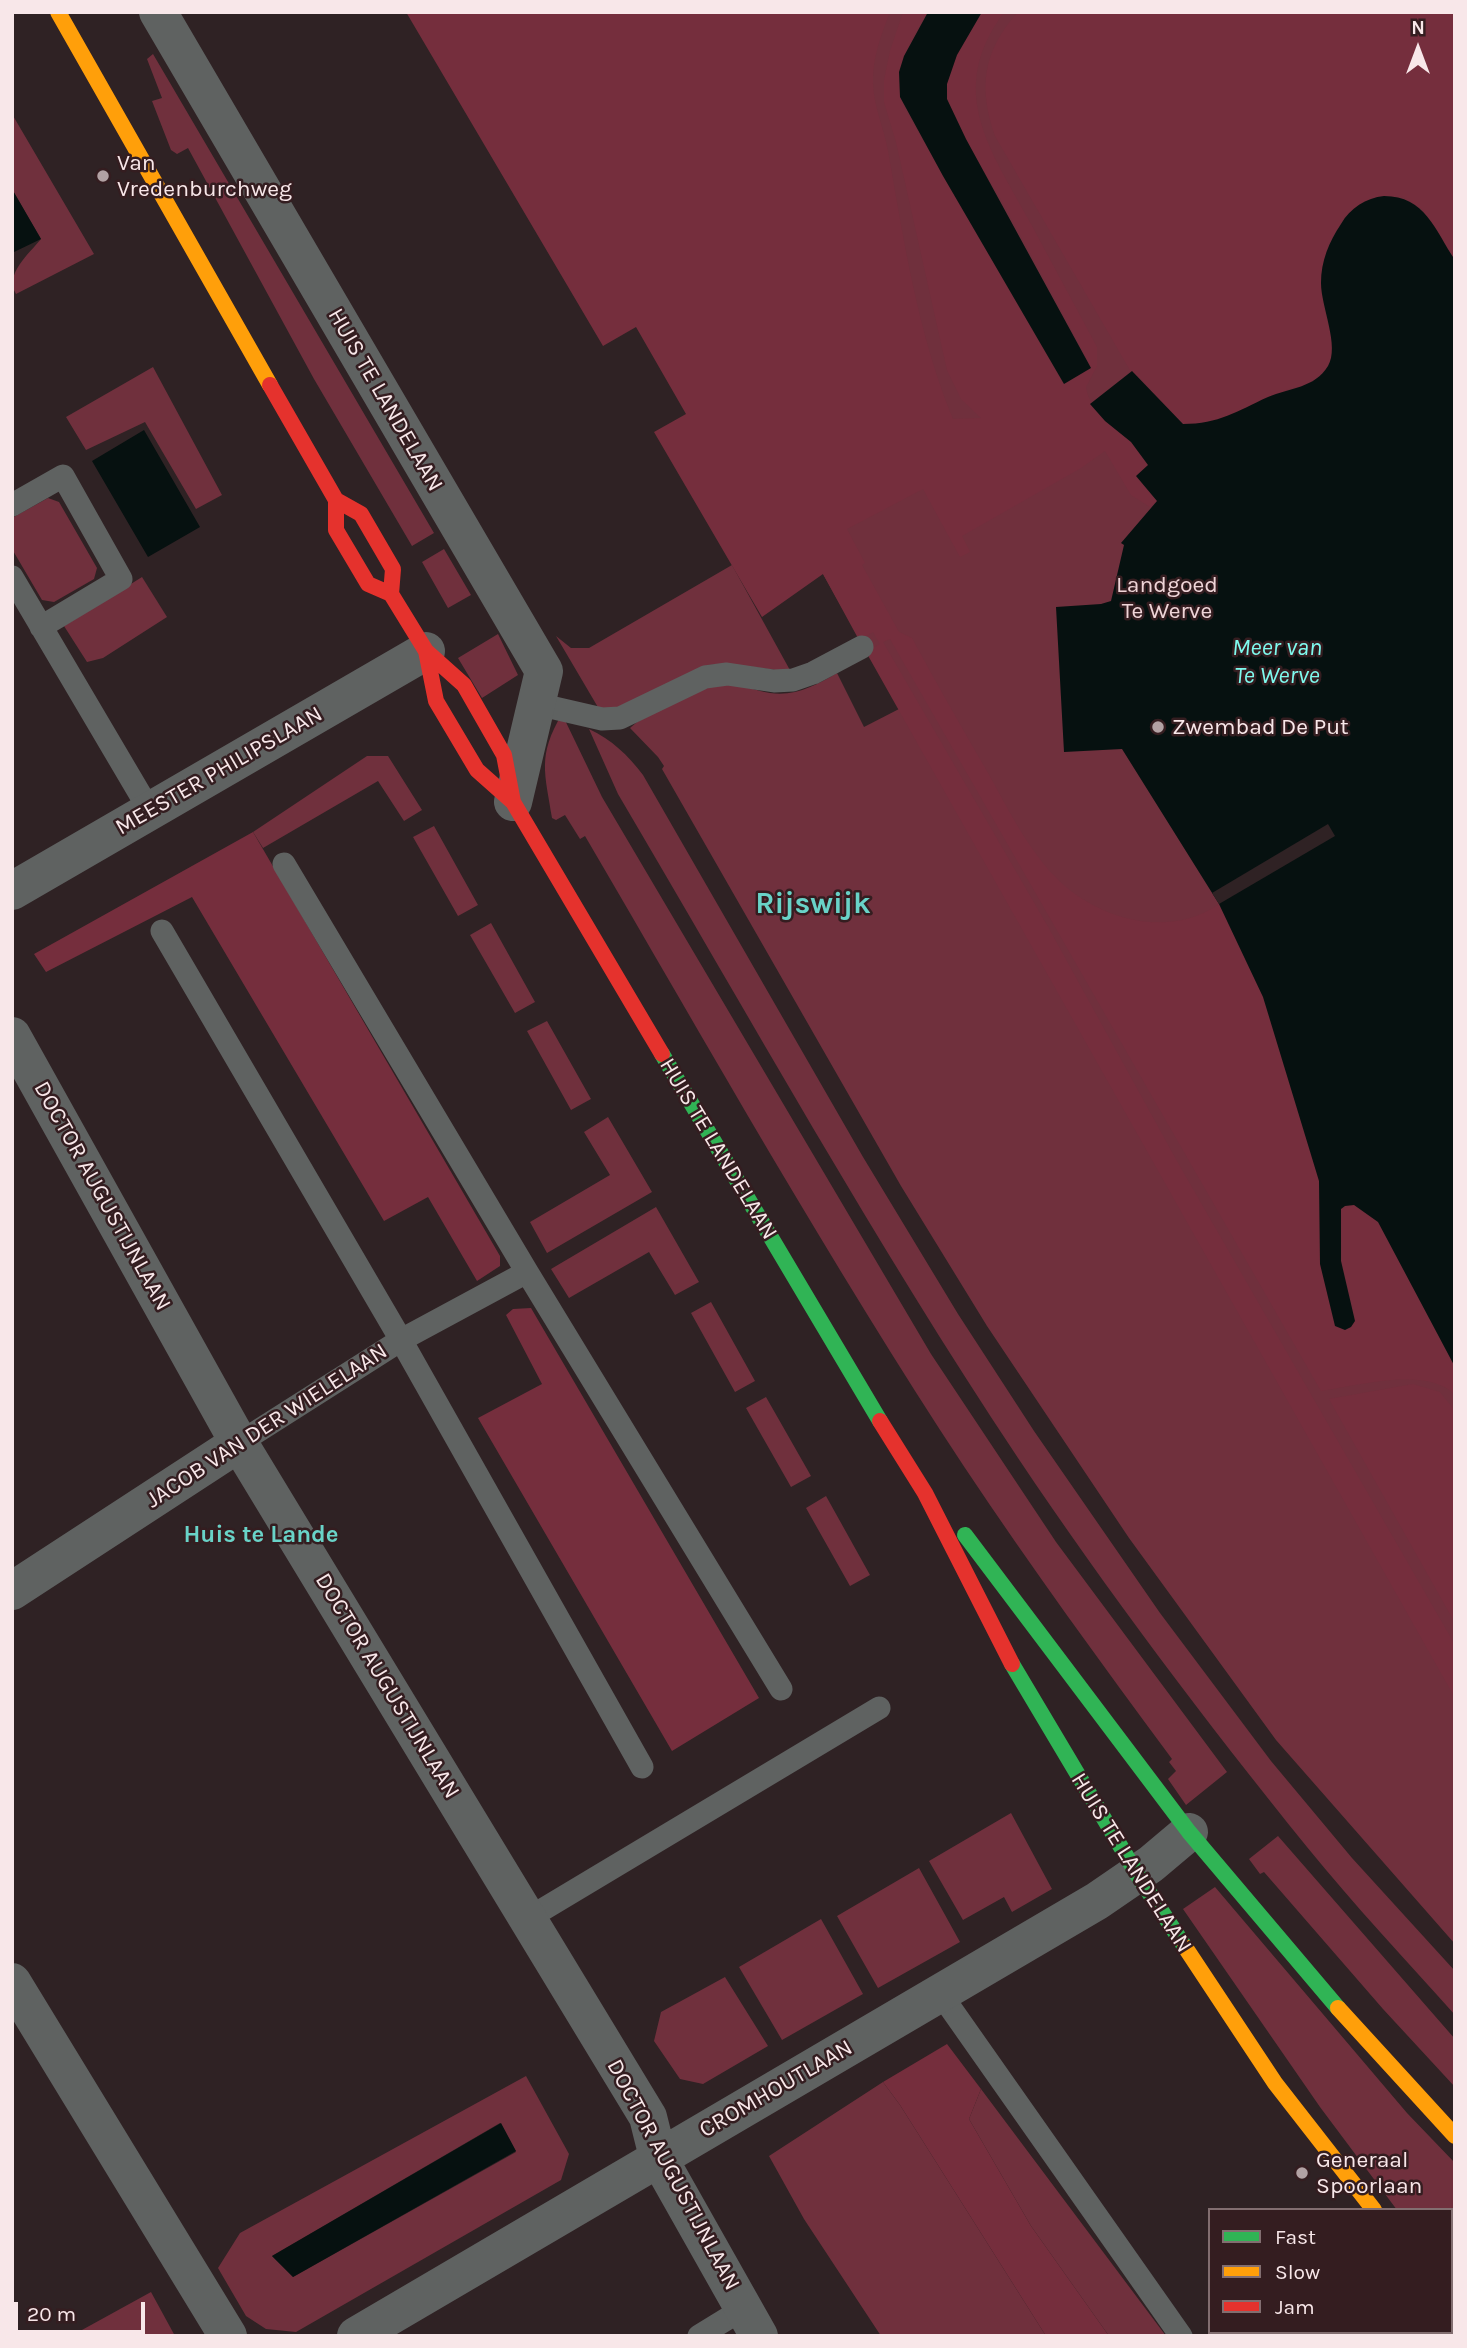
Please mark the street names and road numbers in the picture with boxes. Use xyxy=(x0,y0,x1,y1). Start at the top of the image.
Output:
street label: HUIS TE LANDELAAN xyxy=(321,304,449,496)
street label: MEESTER PHILIPSLAAN xyxy=(111,700,327,842)
street label: HUIS TE LANDELAAN xyxy=(653,1053,783,1245)
street label: DOCTOR AUGUSTIJNLAAN xyxy=(27,1077,177,1315)
street label: JACOB VAN DER WIELELAAN xyxy=(141,1338,393,1514)
street label: DOCTOR AUGUSTIJNLAAN xyxy=(309,1568,465,1804)
street label: HUIS TE LANDELAAN xyxy=(1064,1768,1198,1958)
street label: CROMHOUTLAAN xyxy=(695,2034,857,2144)
street label: DOCTOR AUGUSTIJNLAAN xyxy=(600,2055,746,2295)

